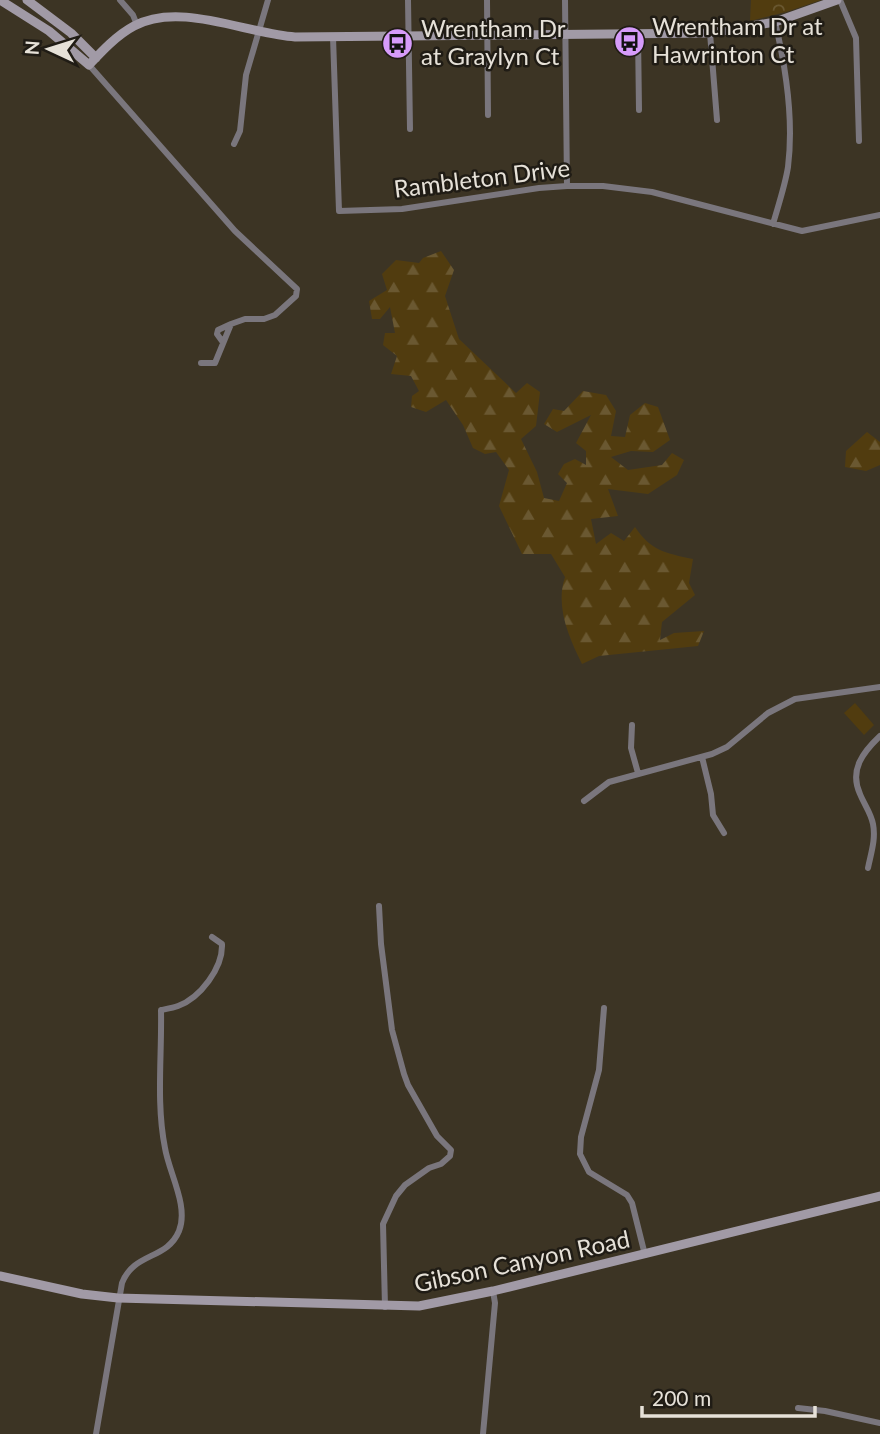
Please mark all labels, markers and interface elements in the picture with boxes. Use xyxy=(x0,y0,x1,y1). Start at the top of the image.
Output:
place label: Wrentham Dr at Hawrinton Ct xyxy=(652,11,823,68)
place label: Wrentham Dr at Graylyn Ct xyxy=(421,13,566,70)
north arrow xyxy=(14,14,84,84)
bus stop icon: Wrentham Dr at Hawrinton Ct xyxy=(612,24,646,58)
bus stop icon: Wrentham Dr at Graylyn Ct xyxy=(381,26,415,60)
text: N xyxy=(20,40,44,56)
street label: Rambleton Drive xyxy=(392,152,571,203)
street label: Gibson Canyon Road xyxy=(411,1224,632,1298)
scale bar xyxy=(642,1374,815,1418)
text: 200 m xyxy=(652,1385,711,1410)

